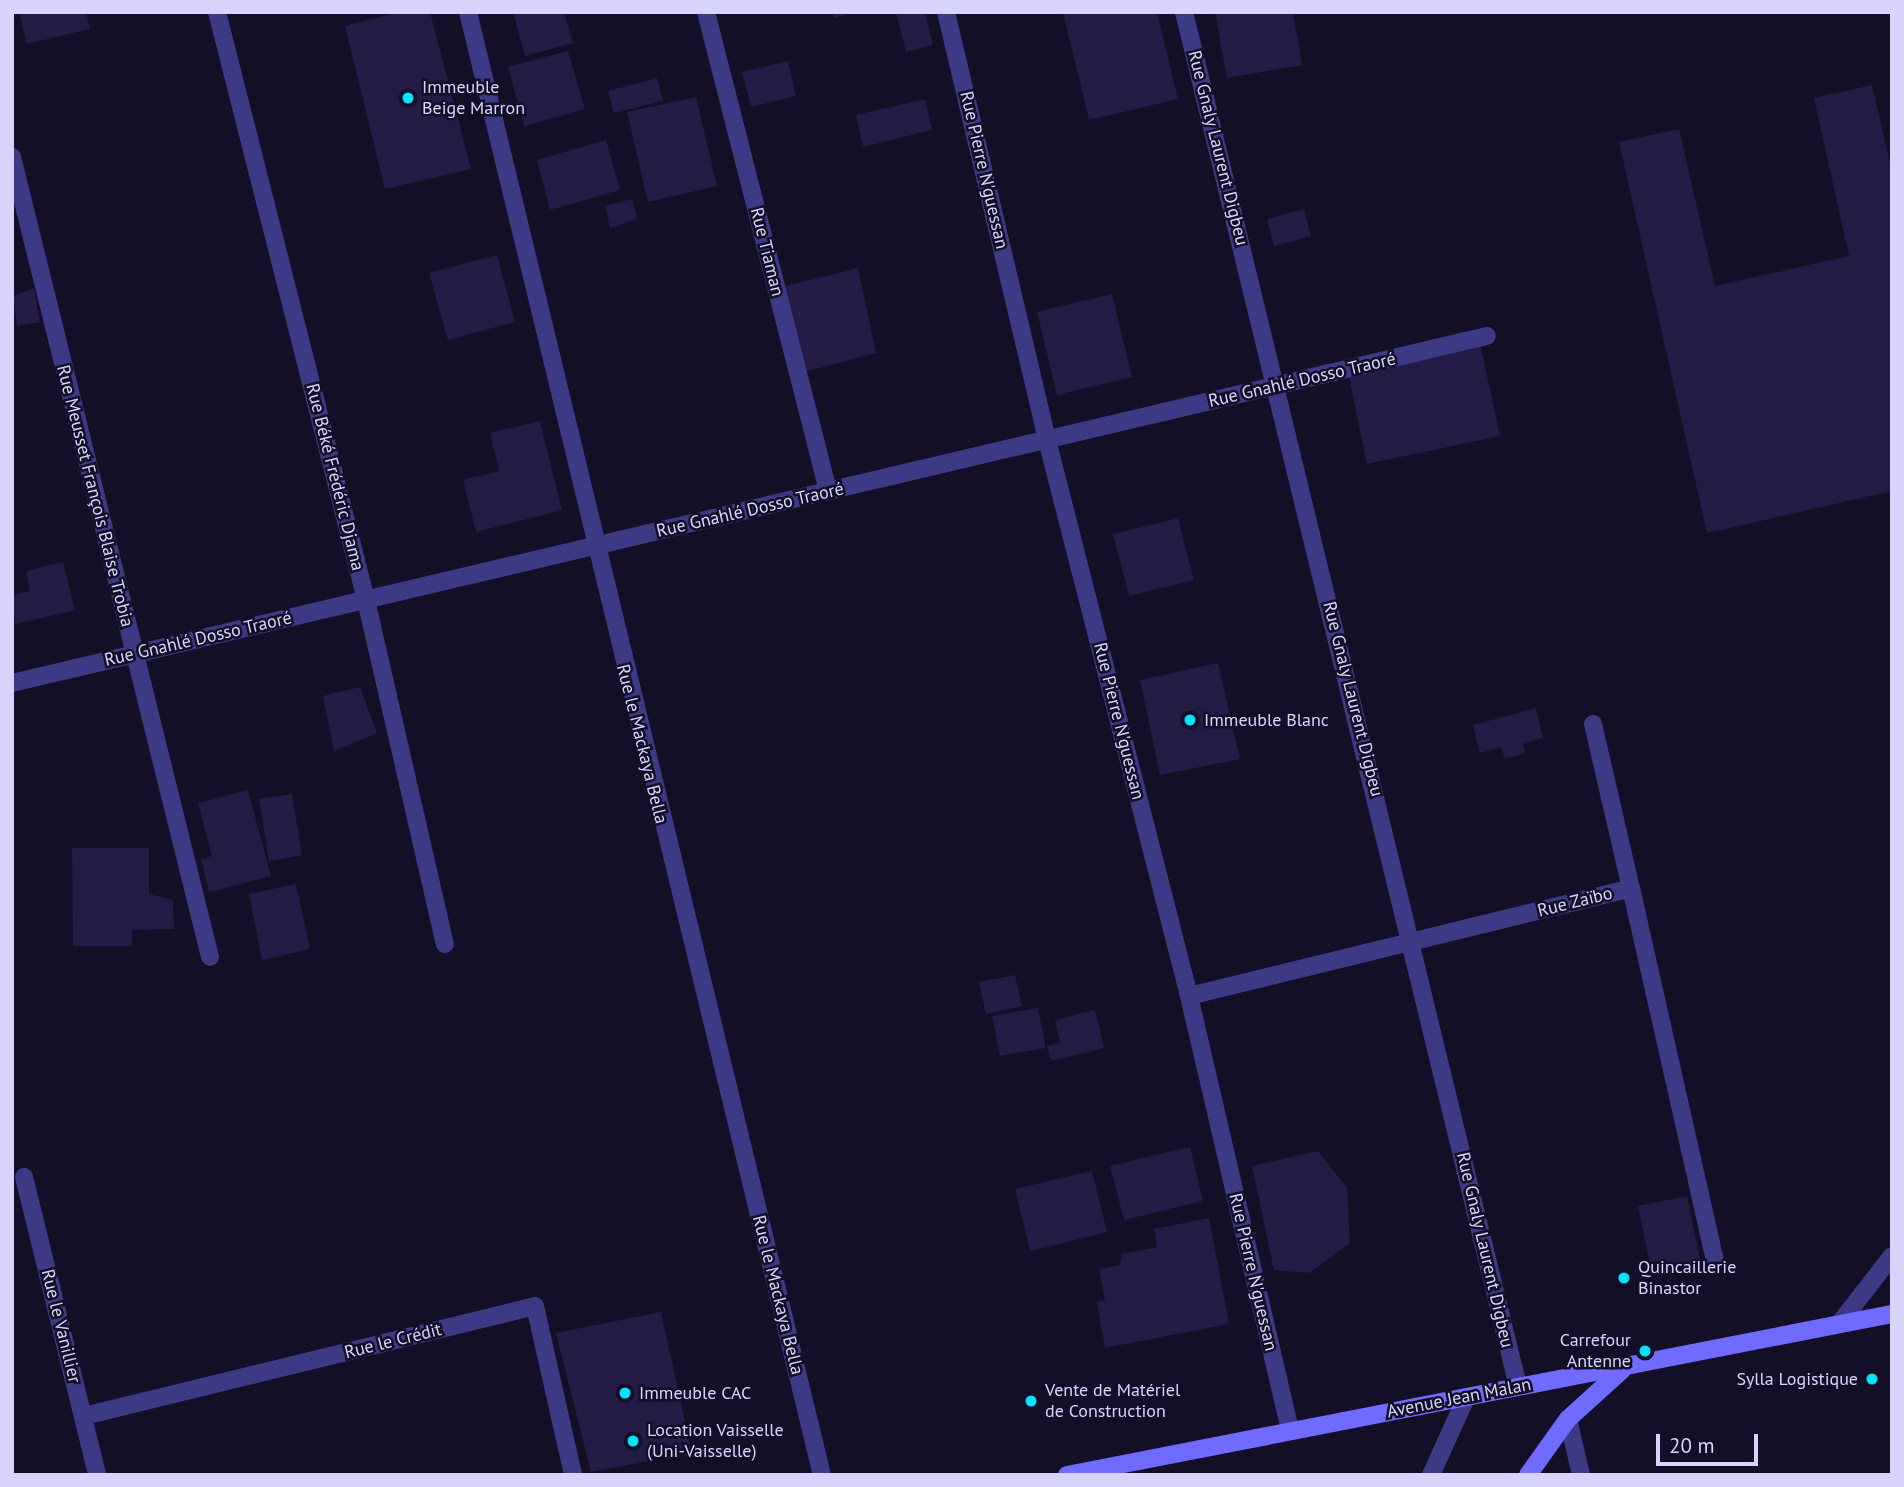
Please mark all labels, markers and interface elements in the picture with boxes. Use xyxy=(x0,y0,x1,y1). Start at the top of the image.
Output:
street label: Rue Gnaly Laurent Digbeu xyxy=(1183,48,1253,248)
place label: Immeuble Beige Marron xyxy=(422,77,525,119)
street label: Rue Pierre N'guessan xyxy=(955,89,1013,251)
marker: Immeuble Beige Marron xyxy=(400,90,416,106)
street label: Rue Tiaman xyxy=(745,205,789,299)
street label: Rue Gnahlé Dosso Traoré xyxy=(1206,348,1398,412)
street label: Rue Meusset François Blaise Trobia xyxy=(52,363,138,629)
street label: Rue Béké Frédéric Djama xyxy=(301,381,369,573)
street label: Rue Gnahlé Dosso Traoré xyxy=(654,478,846,542)
street label: Rue Gnaly Laurent Digbeu xyxy=(1318,599,1388,799)
street label: Rue Gnahlé Dosso Traoré xyxy=(102,607,294,671)
street label: Rue Pierre N'guessan xyxy=(1089,640,1149,802)
street label: Rue le Mackaya Bella xyxy=(612,662,672,826)
place label: Immeuble Blanc xyxy=(1204,709,1329,731)
marker: Immeuble Blanc xyxy=(1182,712,1198,728)
street label: Rue Zaïbo xyxy=(1535,882,1615,922)
street label: Rue Gnaly Laurent Digbeu xyxy=(1452,1150,1518,1350)
street label: Rue Pierre N'guessan xyxy=(1224,1191,1282,1353)
street label: Rue le Mackaya Bella xyxy=(748,1213,808,1377)
place label: Quincaillerie Binastor xyxy=(1638,1257,1736,1300)
street label: Rue le Vanillier xyxy=(36,1267,86,1385)
marker: Quincaillerie Binastor xyxy=(1616,1270,1632,1286)
street label: Rue le Crédit xyxy=(342,1319,444,1363)
place label: Carrefour Antenne xyxy=(1560,1330,1631,1372)
marker: Carrefour Antenne xyxy=(1637,1343,1653,1359)
place label: Sylla Logistique xyxy=(1736,1368,1858,1390)
marker: Sylla Logistique xyxy=(1864,1371,1880,1387)
street label: Avenue Jean Malan xyxy=(1385,1373,1533,1423)
place label: Vente de Matériel de Construction xyxy=(1045,1380,1180,1422)
place label: Immeuble CAC xyxy=(639,1382,751,1404)
marker: Immeuble CAC xyxy=(617,1385,633,1401)
marker: Vente de Matériel de Construction xyxy=(1023,1393,1039,1409)
place label: Location Vaisselle (Uni-Vaisselle) xyxy=(647,1420,784,1462)
scale bar xyxy=(1659,1420,1760,1464)
text: 20 m xyxy=(1669,1432,1715,1459)
marker: Location Vaisselle (Uni-Vaisselle) xyxy=(625,1433,641,1449)

